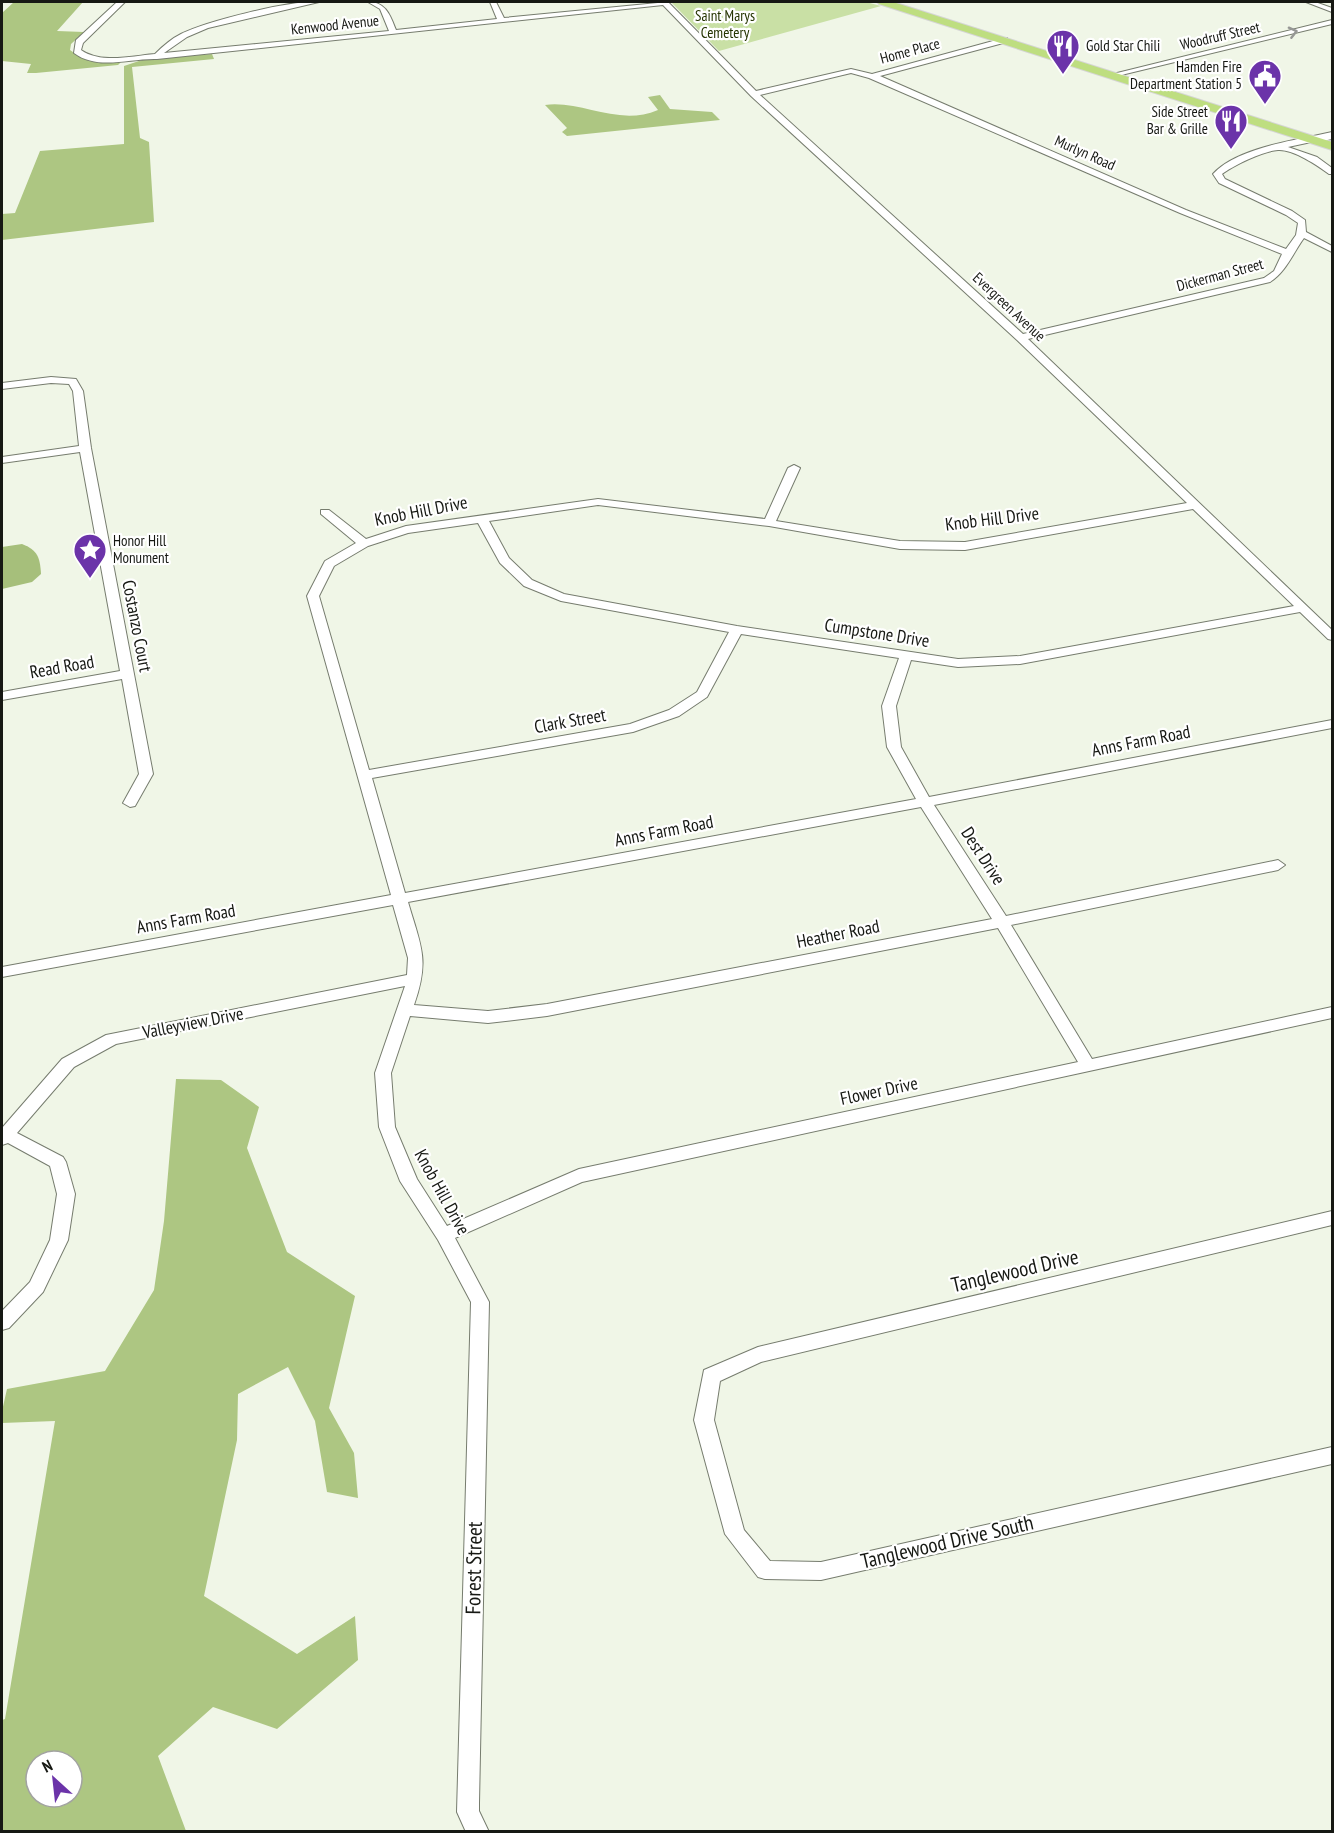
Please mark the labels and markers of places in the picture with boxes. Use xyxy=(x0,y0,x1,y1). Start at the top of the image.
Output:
restaurant icon: Gold Star Chili xyxy=(1045,28,1081,75)
place label: Gold Star Chili xyxy=(1086,36,1160,55)
place label: Hamden Fire Department Station 5 xyxy=(1130,57,1242,93)
public building icon: Hamden Fire Department Station 5 xyxy=(1247,58,1283,105)
place label: Side Street Bar & Grille xyxy=(1147,102,1208,138)
restaurant icon: Side Street Bar & Grille xyxy=(1213,103,1249,150)
place label: Honor Hill Monument xyxy=(113,531,169,567)
place icon: Honor Hill Monument xyxy=(72,532,108,579)

